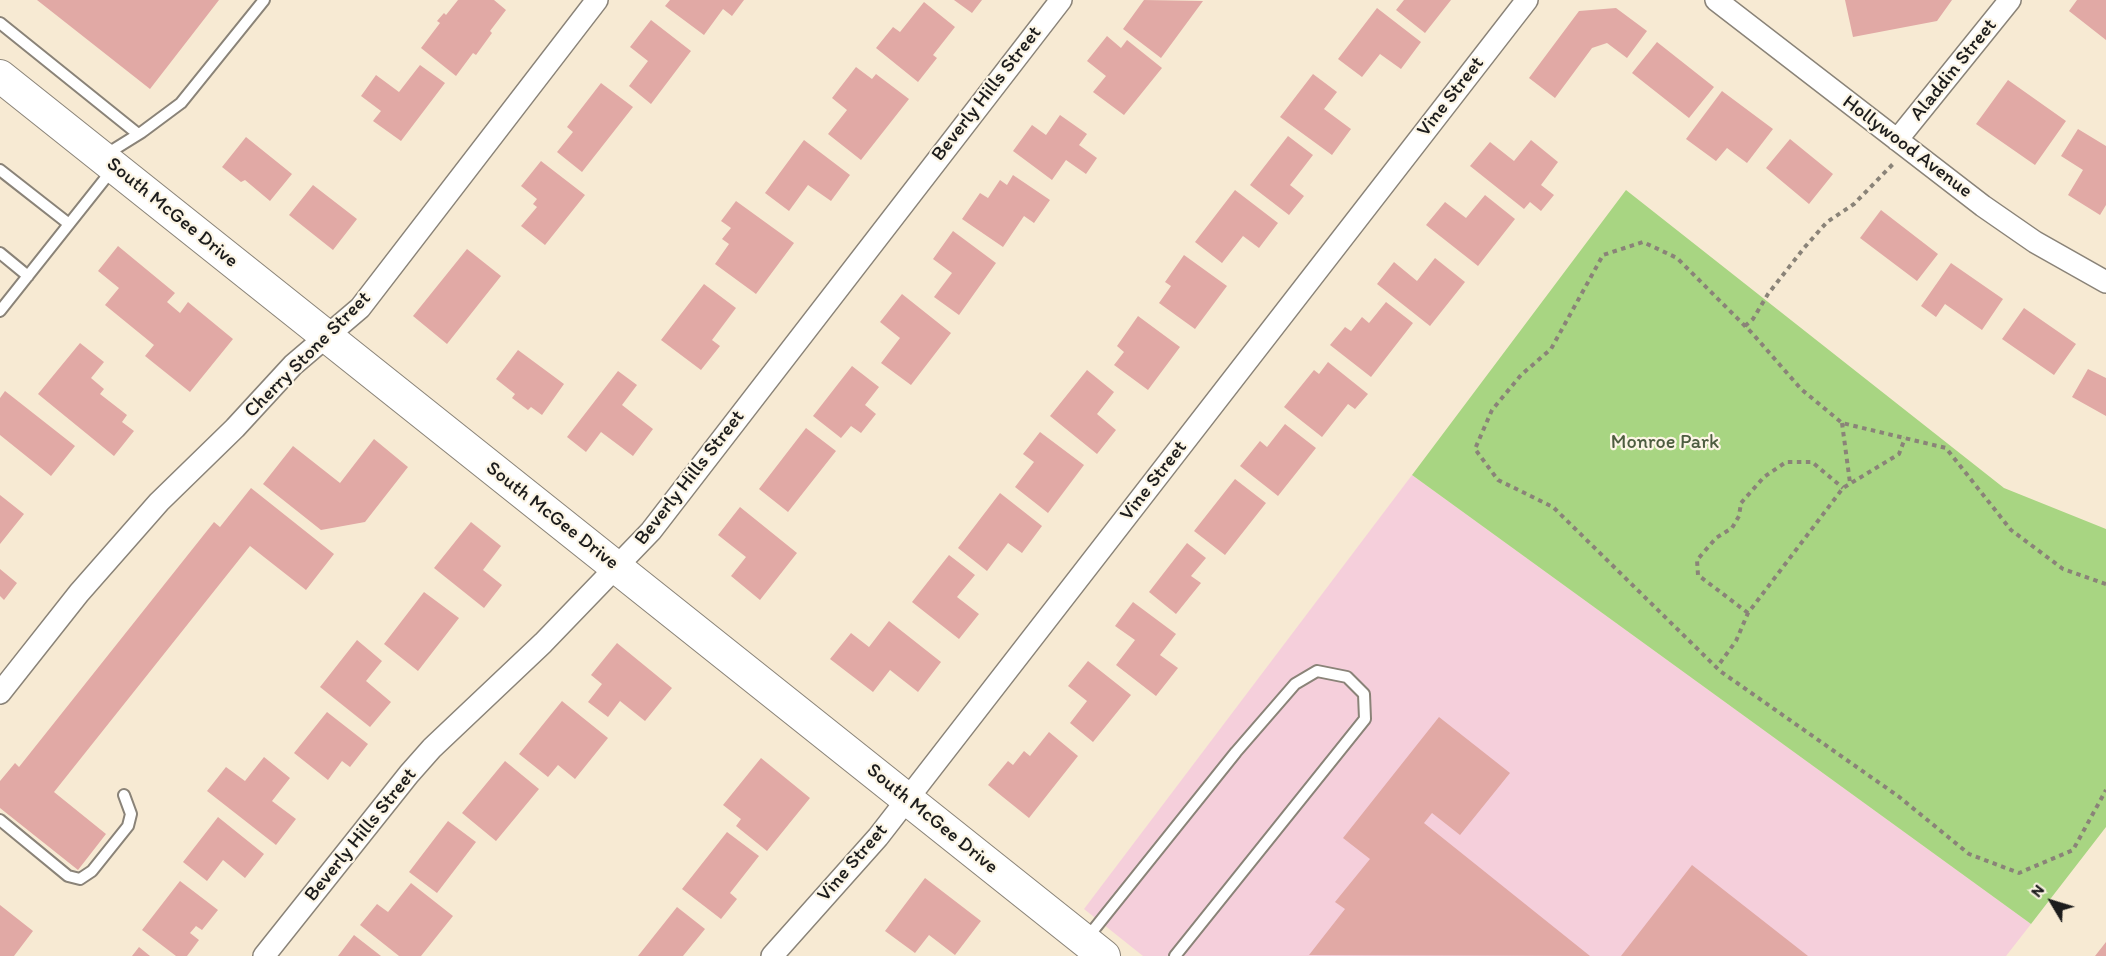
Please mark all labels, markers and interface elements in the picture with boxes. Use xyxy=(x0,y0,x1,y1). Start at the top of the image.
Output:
street label: Aladdin Street xyxy=(1906,14,2002,126)
street label: Beverly Hills Street xyxy=(927,22,1047,166)
street label: Vine Street xyxy=(1412,52,1490,142)
street label: Hollywood Avenue xyxy=(1837,90,1977,204)
street label: South McGee Drive xyxy=(101,153,243,273)
street label: Cherry Stone Street xyxy=(240,287,376,423)
street label: Beverly Hills Street xyxy=(630,406,750,550)
park label: Monroe Park xyxy=(1611,431,1719,455)
street label: Vine Street xyxy=(1115,436,1193,526)
street label: South McGee Drive xyxy=(481,457,623,575)
street label: South McGee Drive xyxy=(861,759,1003,879)
street label: Beverly Hills Street xyxy=(300,763,422,907)
street label: Vine Street xyxy=(813,819,893,907)
north arrow xyxy=(2022,872,2082,932)
text: N xyxy=(2027,881,2048,901)

